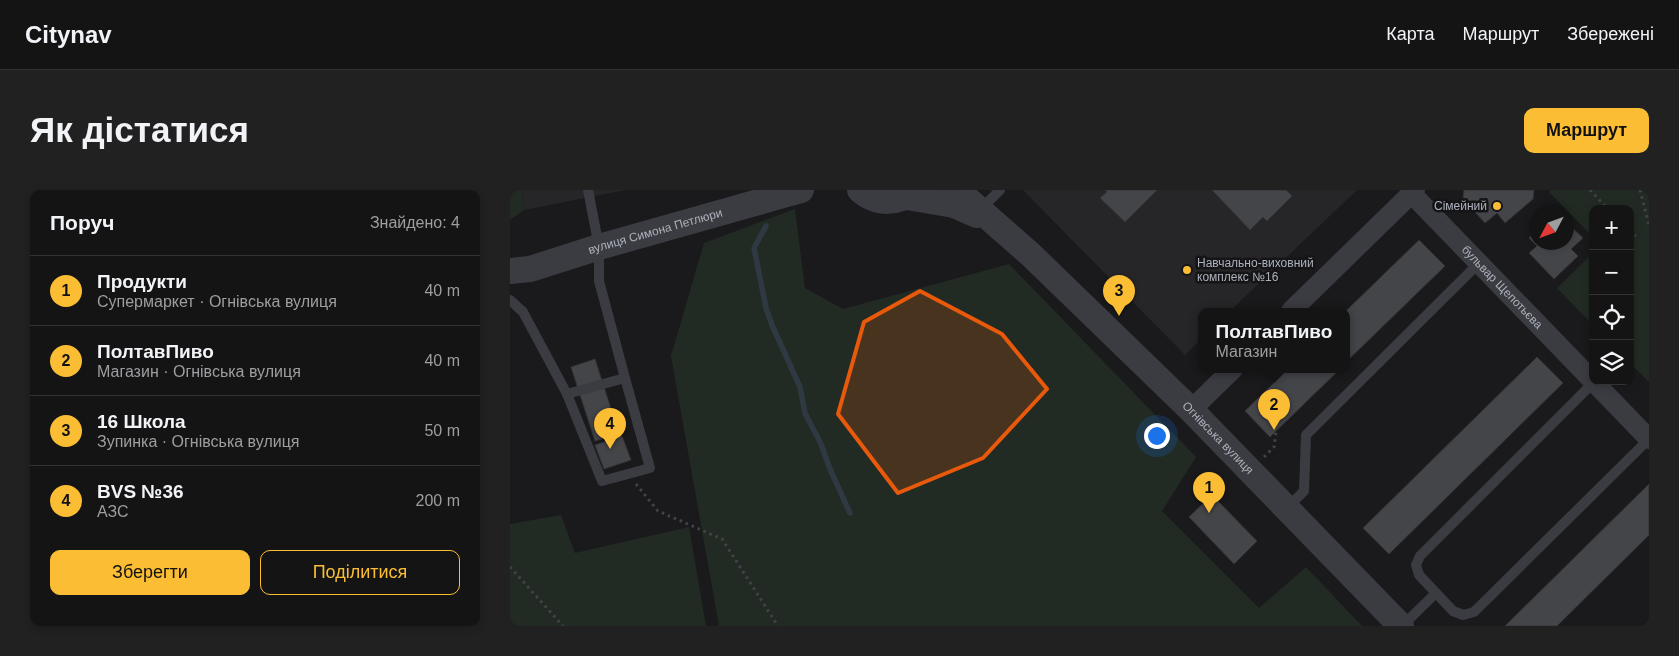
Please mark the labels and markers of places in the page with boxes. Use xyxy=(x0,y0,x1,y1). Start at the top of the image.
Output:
place label: Сімейний xyxy=(1434,199,1487,213)
marker: Сімейний xyxy=(1491,200,1503,212)
place label: Навчально-виховний комплекс №16 xyxy=(1197,256,1314,284)
marker: Навчально-виховний комплекс №16 xyxy=(1181,264,1193,276)
pin: 3 xyxy=(1103,275,1135,316)
pin: 2 xyxy=(1258,389,1290,430)
pin: 4 xyxy=(594,408,626,449)
pin: 1 xyxy=(1193,472,1225,513)

